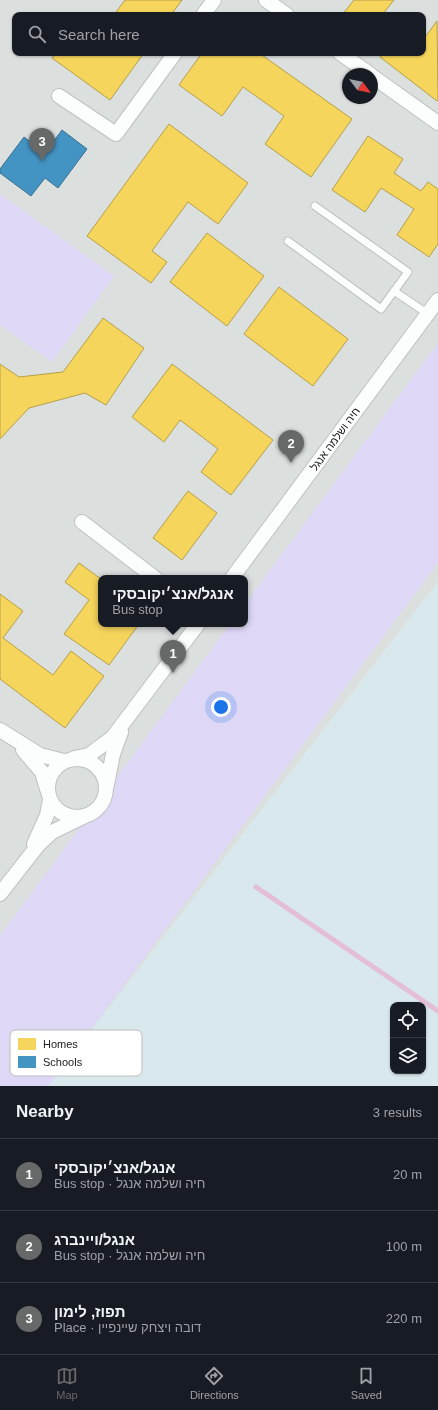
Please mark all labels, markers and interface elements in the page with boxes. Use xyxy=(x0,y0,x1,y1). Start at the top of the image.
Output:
search box xyxy=(12,12,426,56)
icon: search xyxy=(26,23,48,45)
text: Search here xyxy=(58,26,140,43)
north arrow xyxy=(342,68,378,104)
pin: 3 xyxy=(29,128,55,161)
street label: חיה ושלמה אנגל xyxy=(308,405,362,473)
pin: 2 xyxy=(278,430,304,463)
popup xyxy=(98,575,248,627)
text: אנגל/אנצ׳יקובסקי xyxy=(112,585,234,602)
text: Bus stop xyxy=(112,602,163,617)
pin: 1 xyxy=(160,640,186,673)
your location xyxy=(211,697,231,717)
map controls xyxy=(390,1002,426,1074)
button: locate xyxy=(390,1002,426,1038)
legend xyxy=(10,1030,142,1076)
text: Homes xyxy=(43,1038,78,1050)
button: layers xyxy=(390,1038,426,1074)
text: Schools xyxy=(43,1056,83,1068)
text: Nearby xyxy=(16,1102,74,1121)
text: 3 results xyxy=(373,1105,422,1120)
text: אנגל/אנצ׳יקובסקי xyxy=(54,1159,176,1176)
text: 1 xyxy=(25,1167,33,1182)
text: 20 m xyxy=(393,1167,422,1182)
text: Bus stop · חיה ושלמה אנגל xyxy=(54,1176,205,1191)
text: אנגל/ויינברג xyxy=(54,1231,135,1248)
text: 2 xyxy=(25,1239,33,1254)
text: 100 m xyxy=(386,1239,422,1254)
text: Bus stop · חיה ושלמה אנגל xyxy=(54,1248,205,1263)
text: תפוז, לימון xyxy=(54,1303,126,1320)
text: 3 xyxy=(25,1311,33,1326)
text: 220 m xyxy=(386,1311,422,1326)
text: Place · דובה ויצחק שיינפיין xyxy=(54,1320,201,1335)
tab: Map xyxy=(56,1365,78,1401)
tab: Directions xyxy=(190,1365,239,1401)
tab: Saved xyxy=(351,1365,382,1401)

